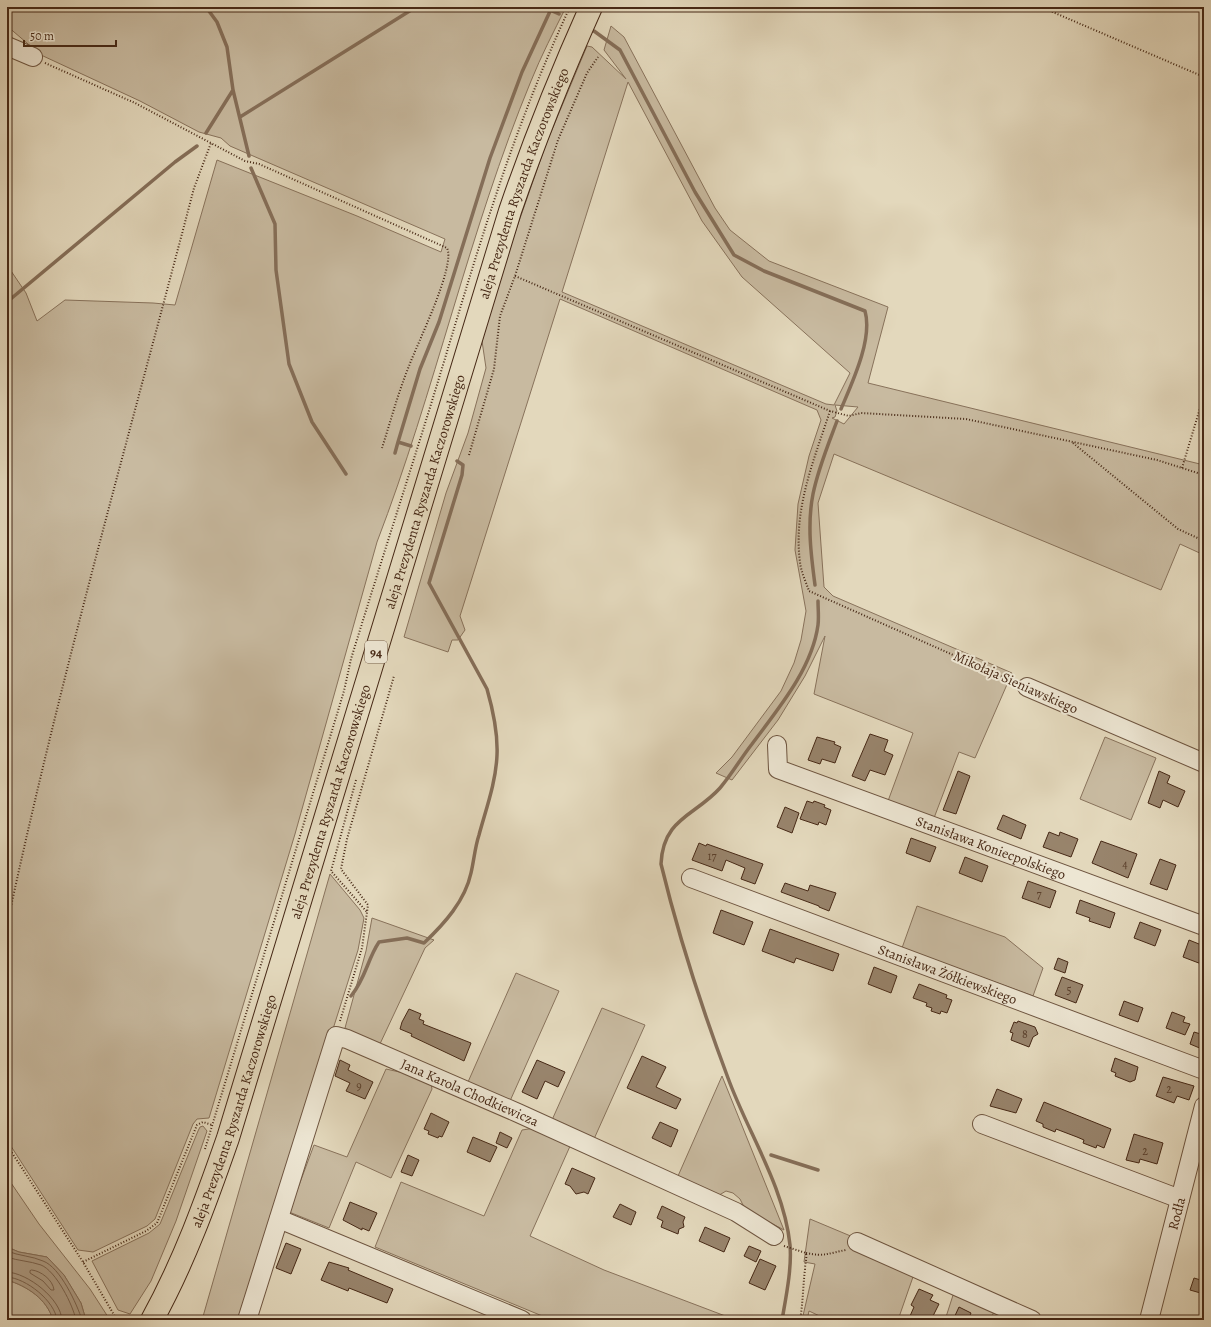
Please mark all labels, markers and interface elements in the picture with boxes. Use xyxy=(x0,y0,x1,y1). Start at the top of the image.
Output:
scale bar xyxy=(24,22,116,48)
text: 50 m xyxy=(30,28,54,44)
street label: aleja Prezydenta Ryszarda Kaczorowskiego xyxy=(475,65,574,302)
street label: aleja Prezydenta Ryszarda Kaczorowskiego xyxy=(380,372,470,612)
road number: 94 xyxy=(365,641,387,663)
street label: Mikołaja Sieniawskiego xyxy=(951,646,1081,718)
street label: aleja Prezydenta Ryszarda Kaczorowskiego xyxy=(286,682,375,922)
street label: Stanisława Koniecpolskiego xyxy=(913,812,1069,884)
house number: 17 xyxy=(707,848,718,864)
house number: 4 xyxy=(1122,856,1128,872)
house number: 7 xyxy=(1036,886,1042,902)
street label: Stanisława Żółkiewskiego xyxy=(875,940,1020,1009)
house number: 5 xyxy=(1066,982,1072,998)
street label: aleja Prezydenta Ryszarda Kaczorowskiego xyxy=(187,992,281,1231)
house number: 8 xyxy=(1022,1026,1028,1042)
street label: Jana Karola Chodkiewicza xyxy=(398,1054,542,1131)
house number: 9 xyxy=(356,1078,362,1094)
house number: 2 xyxy=(1166,1081,1172,1097)
house number: 2 xyxy=(1142,1143,1148,1159)
street label: Rodła xyxy=(1164,1195,1190,1232)

